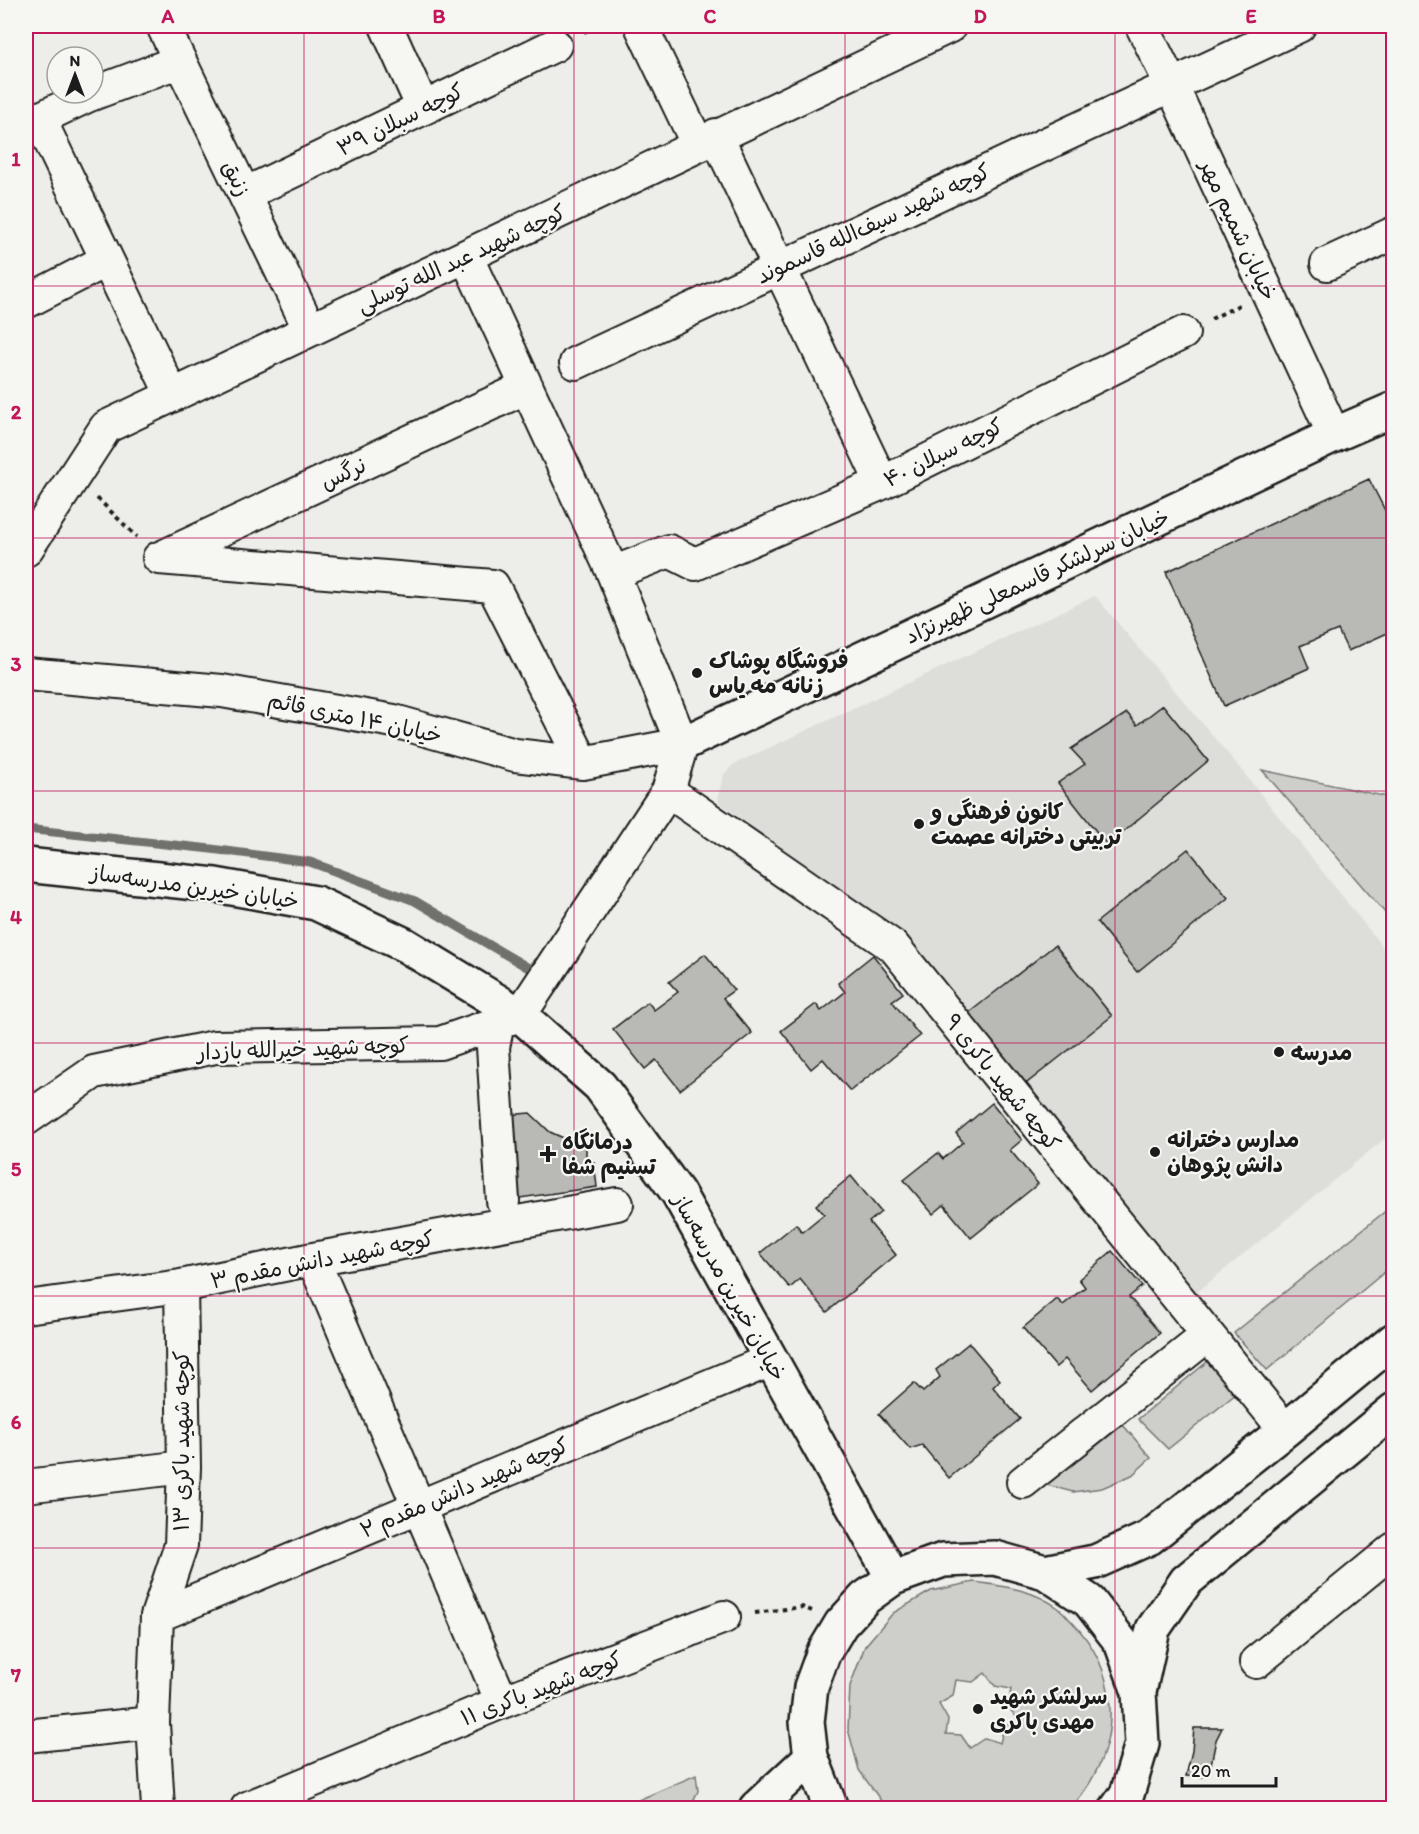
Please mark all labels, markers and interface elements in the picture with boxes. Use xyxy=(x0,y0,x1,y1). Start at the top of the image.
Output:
text: A xyxy=(161,4,175,28)
text: B xyxy=(433,4,446,28)
text: C xyxy=(704,4,717,28)
text: D xyxy=(973,4,987,28)
text: E xyxy=(1245,4,1257,28)
north arrow xyxy=(45,45,105,105)
text: N xyxy=(70,51,80,70)
street label: کوچه سبلان ۳۹ xyxy=(332,77,468,162)
text: 1 xyxy=(11,147,21,171)
street label: خیابان شمیم مهر xyxy=(1191,154,1283,306)
street label: زنبق xyxy=(216,156,257,201)
street label: کوچه شهید سیف‌الله قاسموند xyxy=(752,157,995,290)
street label: کوچه شهید عبد الله توسلی xyxy=(352,198,570,320)
text: 2 xyxy=(11,400,22,424)
street label: کوچه سبلان ۴۰ xyxy=(879,412,1007,493)
street label: نرگس xyxy=(316,451,370,496)
street label: خیابان سرلشکر قاسمعلی ظهیرنژاد xyxy=(901,503,1174,651)
place label: فروشگاه پوشاک زنانه مه یاس xyxy=(709,647,848,699)
text: 3 xyxy=(11,652,22,676)
marker: فروشگاه پوشاک زنانه مه یاس xyxy=(690,666,704,680)
street label: خیابان ۱۴ متری قائم xyxy=(265,686,444,752)
place label: کانون فرهنگی و تربیتی دخترانه عصمت xyxy=(929,798,1122,851)
marker: کانون فرهنگی و تربیتی دخترانه عصمت xyxy=(912,817,926,831)
street label: خیابان خیرین مدرسه‌ساز xyxy=(87,858,301,914)
text: 4 xyxy=(10,905,22,929)
street label: کوچه شهید باکری ۹ xyxy=(939,1008,1066,1156)
street label: کوچه شهید خیرالله بازدار xyxy=(194,1031,410,1066)
place label: مدرسه xyxy=(1291,1039,1352,1066)
marker: مدرسه xyxy=(1272,1045,1286,1059)
place label: مدارس دخترانه دانش پژوهان xyxy=(1167,1126,1299,1179)
place label: درمانگاه تسنیم شفا xyxy=(562,1128,656,1183)
marker: درمانگاه تسنیم شفا xyxy=(539,1145,557,1163)
marker: مدارس دخترانه دانش پژوهان xyxy=(1148,1145,1162,1159)
text: 5 xyxy=(11,1157,22,1181)
street label: خیابان خیرین مدرسه‌ساز xyxy=(666,1187,792,1386)
street label: کوچه شهید دانش مقدم ۳ xyxy=(208,1225,437,1297)
street label: کوچه شهید باکری ۱۳ xyxy=(168,1351,195,1531)
text: 6 xyxy=(11,1410,22,1434)
street label: کوچه شهید دانش مقدم ۲ xyxy=(356,1431,574,1546)
street label: کوچه شهید باکری ۱۱ xyxy=(457,1645,626,1732)
text: 7 xyxy=(10,1663,21,1687)
place label: سرلشکر شهید مهدی باکری xyxy=(990,1683,1107,1735)
marker: سرلشکر شهید مهدی باکری xyxy=(971,1702,985,1716)
scale bar xyxy=(1182,1750,1276,1788)
text: 20 m xyxy=(1191,1760,1231,1782)

